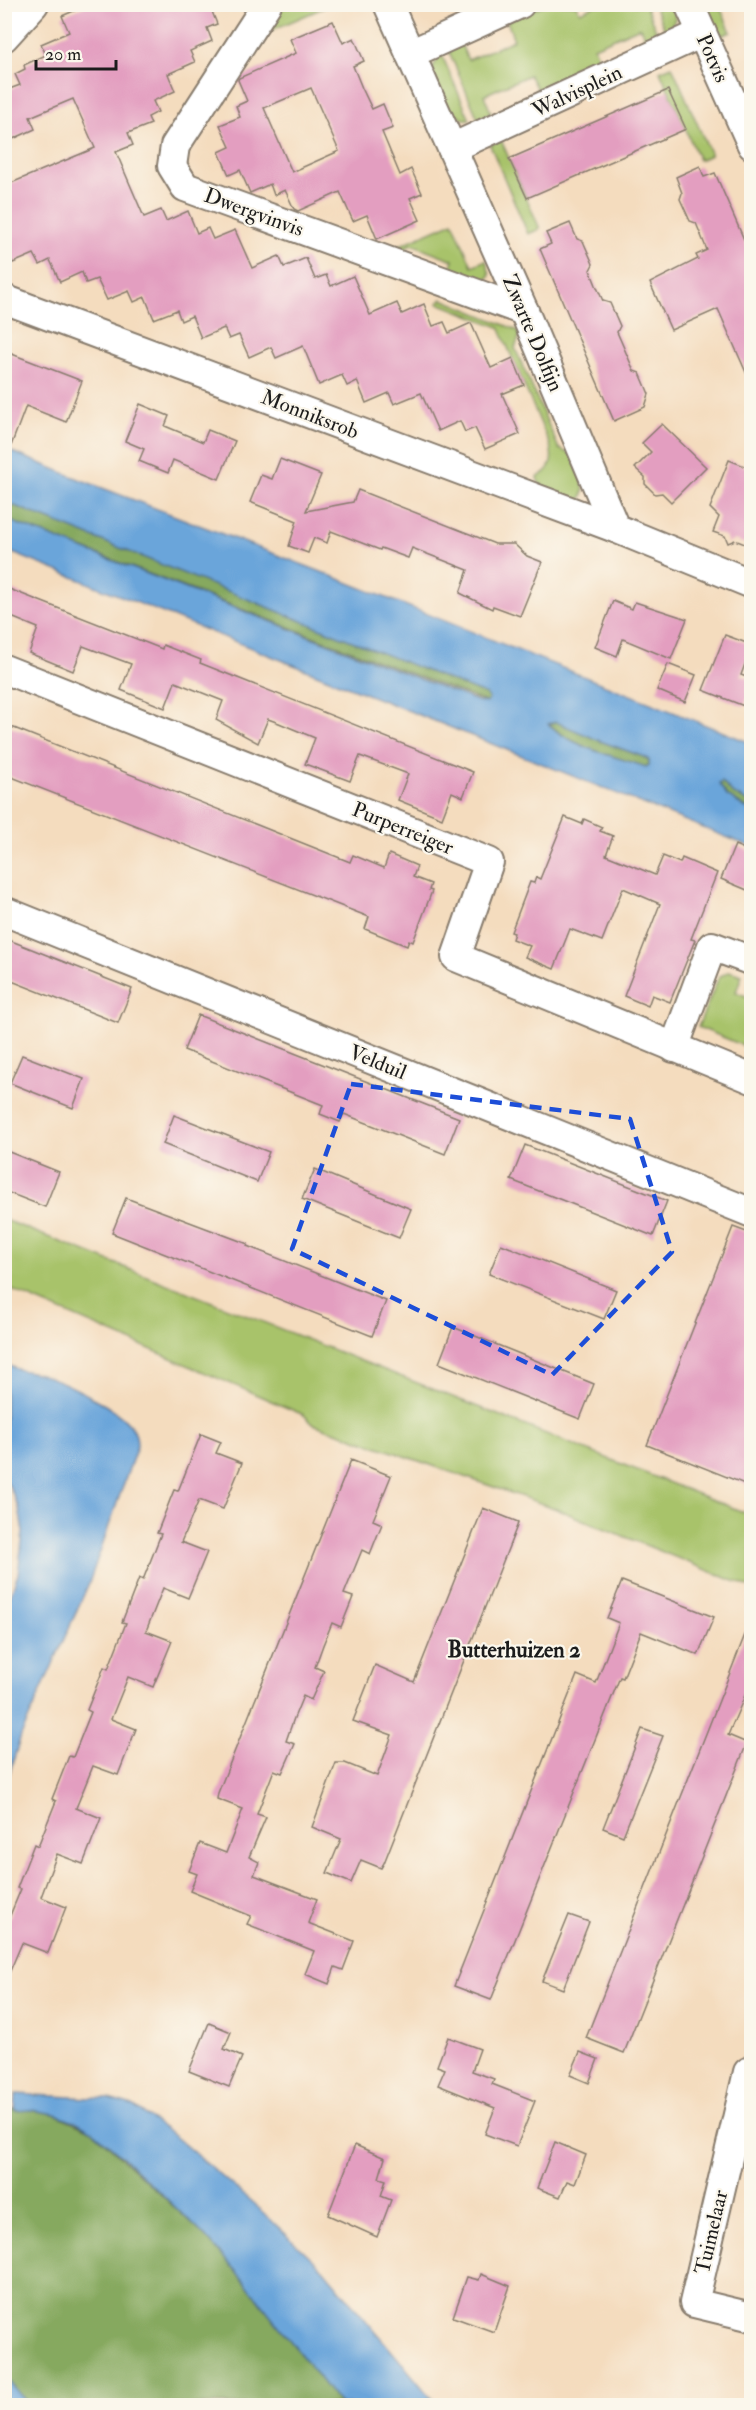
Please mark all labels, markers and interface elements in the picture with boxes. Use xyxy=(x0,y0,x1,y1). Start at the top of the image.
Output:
street label: Potvis xyxy=(690,30,735,87)
scale bar xyxy=(36,33,116,71)
text: 20 m xyxy=(45,43,81,66)
street label: Walvisplein xyxy=(527,59,627,124)
street label: Dwergvinvis xyxy=(200,182,307,243)
street label: Zwarte Dolfijn xyxy=(496,271,569,396)
street label: Monniksrob xyxy=(257,383,363,445)
street label: Purperreiger xyxy=(348,796,458,861)
street label: Velduil xyxy=(345,1039,411,1086)
district label: Butterhuizen 2 xyxy=(448,1636,580,1664)
street label: Tuimelaar xyxy=(689,2187,734,2277)

